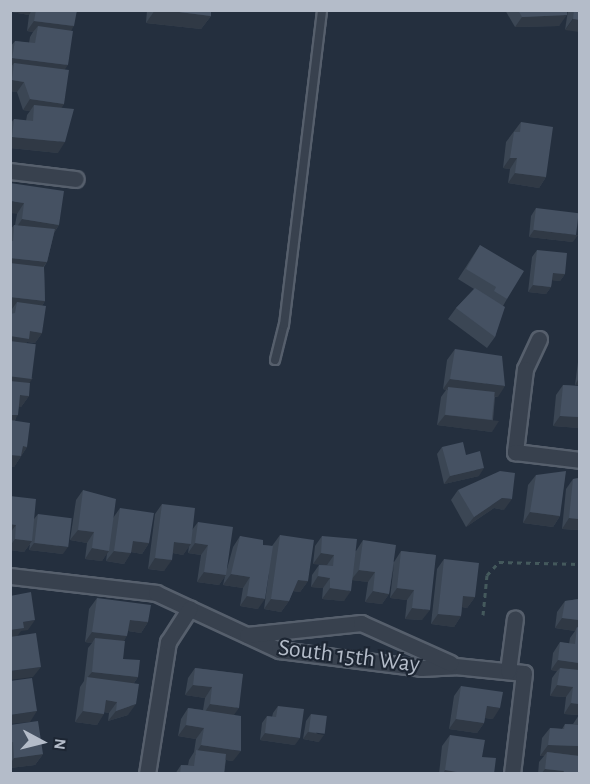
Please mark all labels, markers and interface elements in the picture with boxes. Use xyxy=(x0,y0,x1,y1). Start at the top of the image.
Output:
street label: South 15th Way xyxy=(277,634,421,680)
north arrow xyxy=(12,712,72,772)
text: N xyxy=(51,738,68,751)

